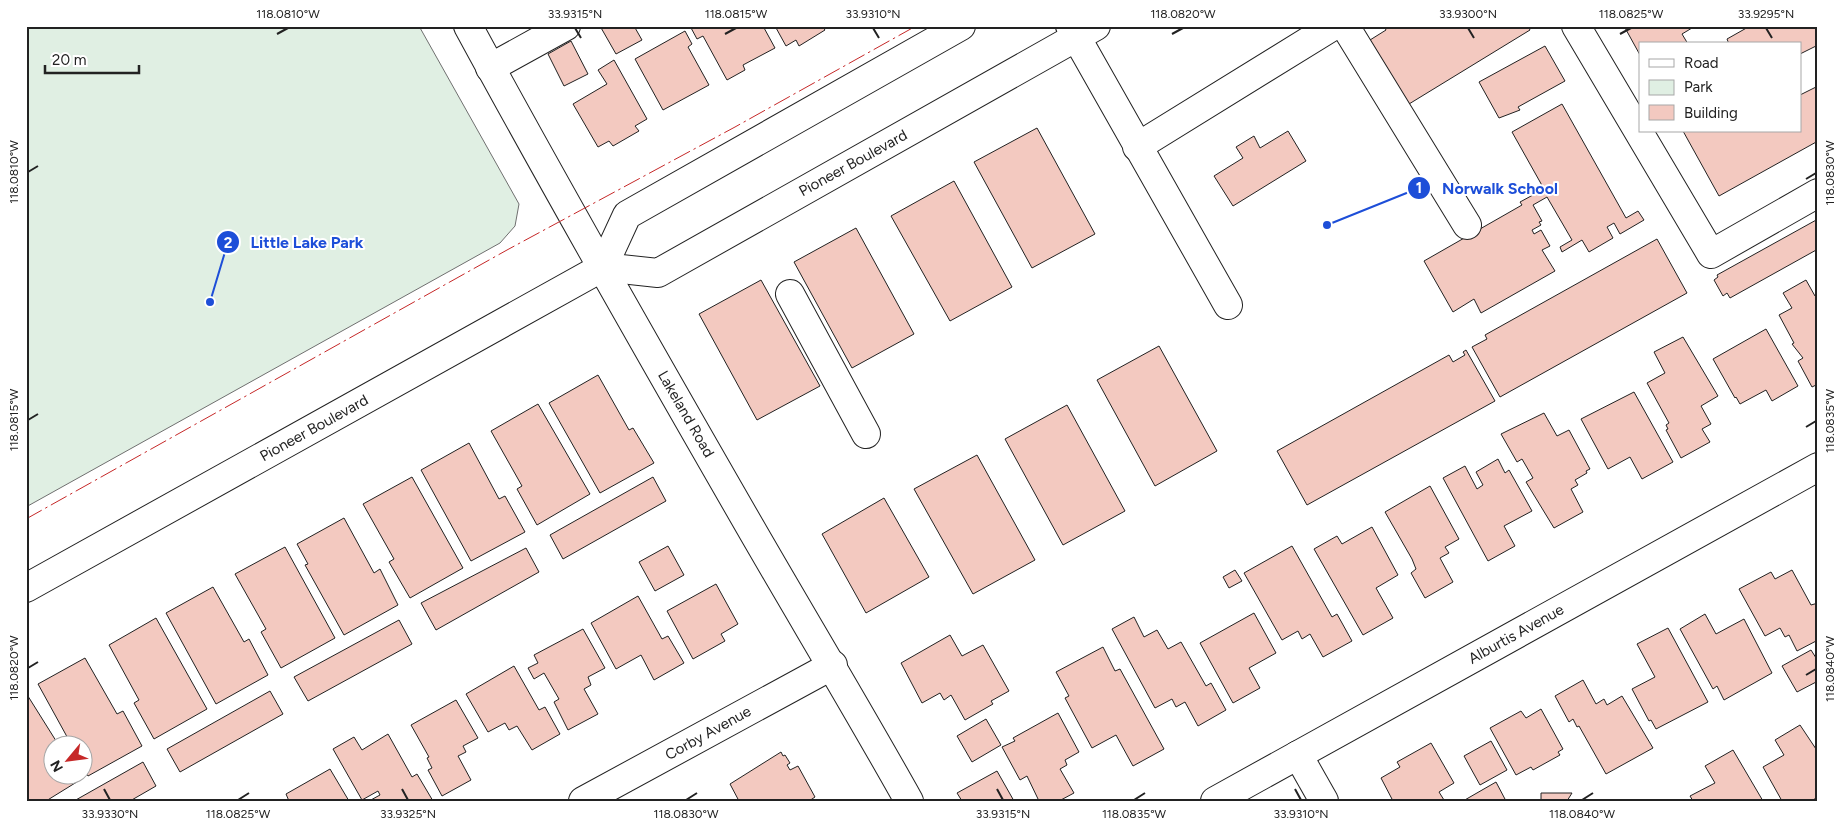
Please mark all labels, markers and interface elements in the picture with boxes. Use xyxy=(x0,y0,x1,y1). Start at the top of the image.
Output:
text: 118.0810°W xyxy=(256,7,320,21)
text: 33.9315°N xyxy=(548,7,602,21)
text: 118.0815°W xyxy=(705,7,768,21)
text: 33.9310°N xyxy=(845,7,901,21)
text: 118.0820°W xyxy=(1150,7,1216,21)
text: 33.9300°N xyxy=(1439,7,1497,21)
text: 118.0825°W xyxy=(1599,7,1664,21)
text: 33.9295°N xyxy=(1738,7,1794,21)
scale bar xyxy=(45,42,139,74)
legend xyxy=(1639,42,1802,132)
text: 20 m xyxy=(52,51,86,69)
text: Road xyxy=(1684,54,1719,72)
text: Park xyxy=(1684,78,1713,96)
text: Building xyxy=(1684,104,1738,122)
street label: Pioneer Boulevard xyxy=(796,126,910,200)
text: 118.0810°W xyxy=(7,140,21,204)
text: 118.0830°W xyxy=(1823,140,1837,206)
callout: Norwalk School xyxy=(1407,172,1567,203)
text: 1 xyxy=(1416,179,1422,197)
text: Norwalk School xyxy=(1442,179,1558,198)
callout: Little Lake Park xyxy=(215,227,373,258)
text: Little Lake Park xyxy=(251,233,364,252)
text: 2 xyxy=(224,234,233,252)
street label: Lakeland Road xyxy=(654,367,718,461)
text: 118.0815°W xyxy=(7,388,21,451)
text: 118.0835°W xyxy=(1823,388,1837,453)
street label: Pioneer Boulevard xyxy=(257,391,371,465)
street label: Alburtis Avenue xyxy=(1465,600,1567,668)
text: 118.0820°W xyxy=(7,635,21,701)
text: 118.0840°W xyxy=(1823,636,1837,702)
street label: Corby Avenue xyxy=(662,702,754,764)
north arrow xyxy=(42,734,92,784)
text: N xyxy=(47,757,67,775)
text: 33.9330°N xyxy=(82,807,138,821)
text: 118.0825°W xyxy=(206,807,271,821)
text: 33.9325°N xyxy=(380,807,436,821)
text: 118.0830°W xyxy=(653,807,719,821)
text: 33.9315°N xyxy=(976,807,1030,821)
text: 118.0835°W xyxy=(1102,807,1167,821)
text: 33.9310°N xyxy=(1273,807,1329,821)
text: 118.0840°W xyxy=(1549,807,1615,821)

